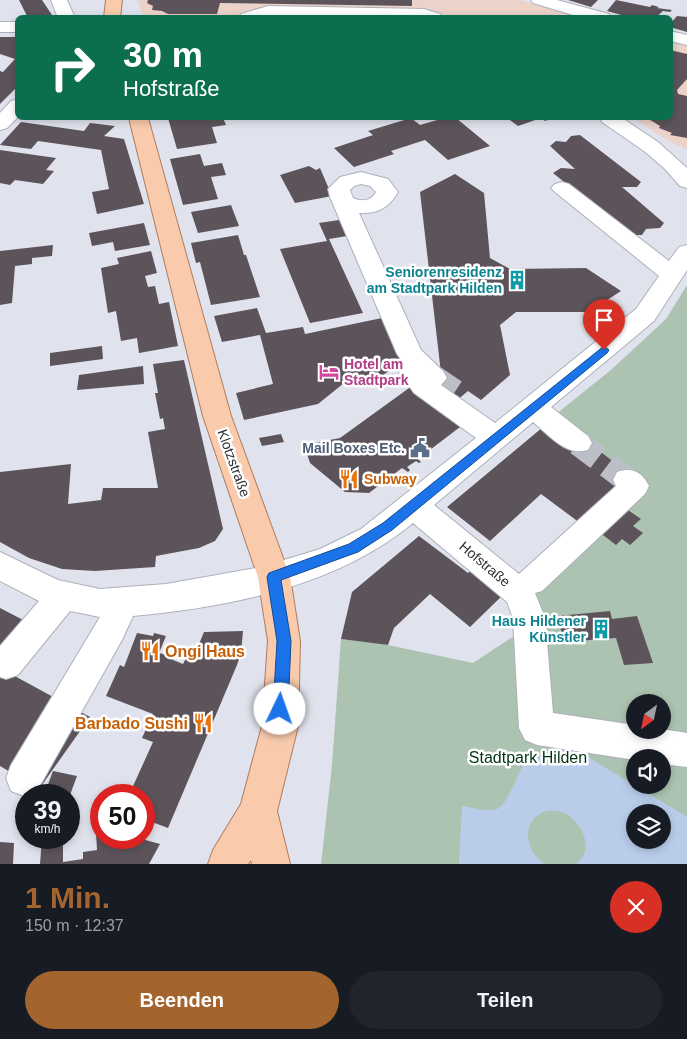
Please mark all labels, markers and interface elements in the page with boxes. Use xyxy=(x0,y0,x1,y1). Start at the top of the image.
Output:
icon: right xyxy=(40,35,105,100)
text: 30 m xyxy=(123,35,203,74)
text: Hofstraße xyxy=(123,76,220,101)
place label: Seniorenresidenz am Stadtpark Hilden xyxy=(367,264,502,296)
building icon: Seniorenresidenz am Stadtpark Hilden xyxy=(506,269,528,291)
pin xyxy=(583,299,625,350)
icon: arrive xyxy=(590,306,618,334)
place label: Hotel am Stadtpark xyxy=(344,356,409,388)
hotel icon: Hotel am Stadtpark xyxy=(318,361,340,383)
street label: Klotzstraße xyxy=(214,427,254,499)
public building icon: Mail Boxes Etc. xyxy=(409,437,431,459)
place label: Mail Boxes Etc. xyxy=(302,440,405,456)
restaurant icon: Subway xyxy=(338,468,360,490)
place label: Subway xyxy=(364,471,417,487)
street label: Hofstraße xyxy=(456,538,514,590)
place label: Haus Hildener Künstler xyxy=(492,613,587,645)
building icon: Haus Hildener Künstler xyxy=(590,618,612,640)
restaurant icon: Ongi Haus xyxy=(139,640,161,662)
place label: Ongi Haus xyxy=(165,643,245,660)
position arrow xyxy=(253,682,305,734)
north arrow xyxy=(626,694,671,739)
map controls xyxy=(626,694,671,849)
restaurant icon: Barbado Sushi xyxy=(192,712,214,734)
place label: Barbado Sushi xyxy=(75,715,188,732)
park label: Stadtpark Hilden xyxy=(469,749,587,766)
button: sound xyxy=(626,749,671,794)
speed limit sign: 50 xyxy=(90,784,155,849)
text: 39 xyxy=(34,796,61,824)
button: layers xyxy=(626,804,671,849)
text: km/h xyxy=(34,822,61,836)
text: 1 Min. xyxy=(25,881,110,914)
button: close xyxy=(610,881,662,933)
text: 150 m · 12:37 xyxy=(25,917,124,934)
button: Beenden xyxy=(25,971,339,1029)
button: Teilen xyxy=(349,971,662,1029)

